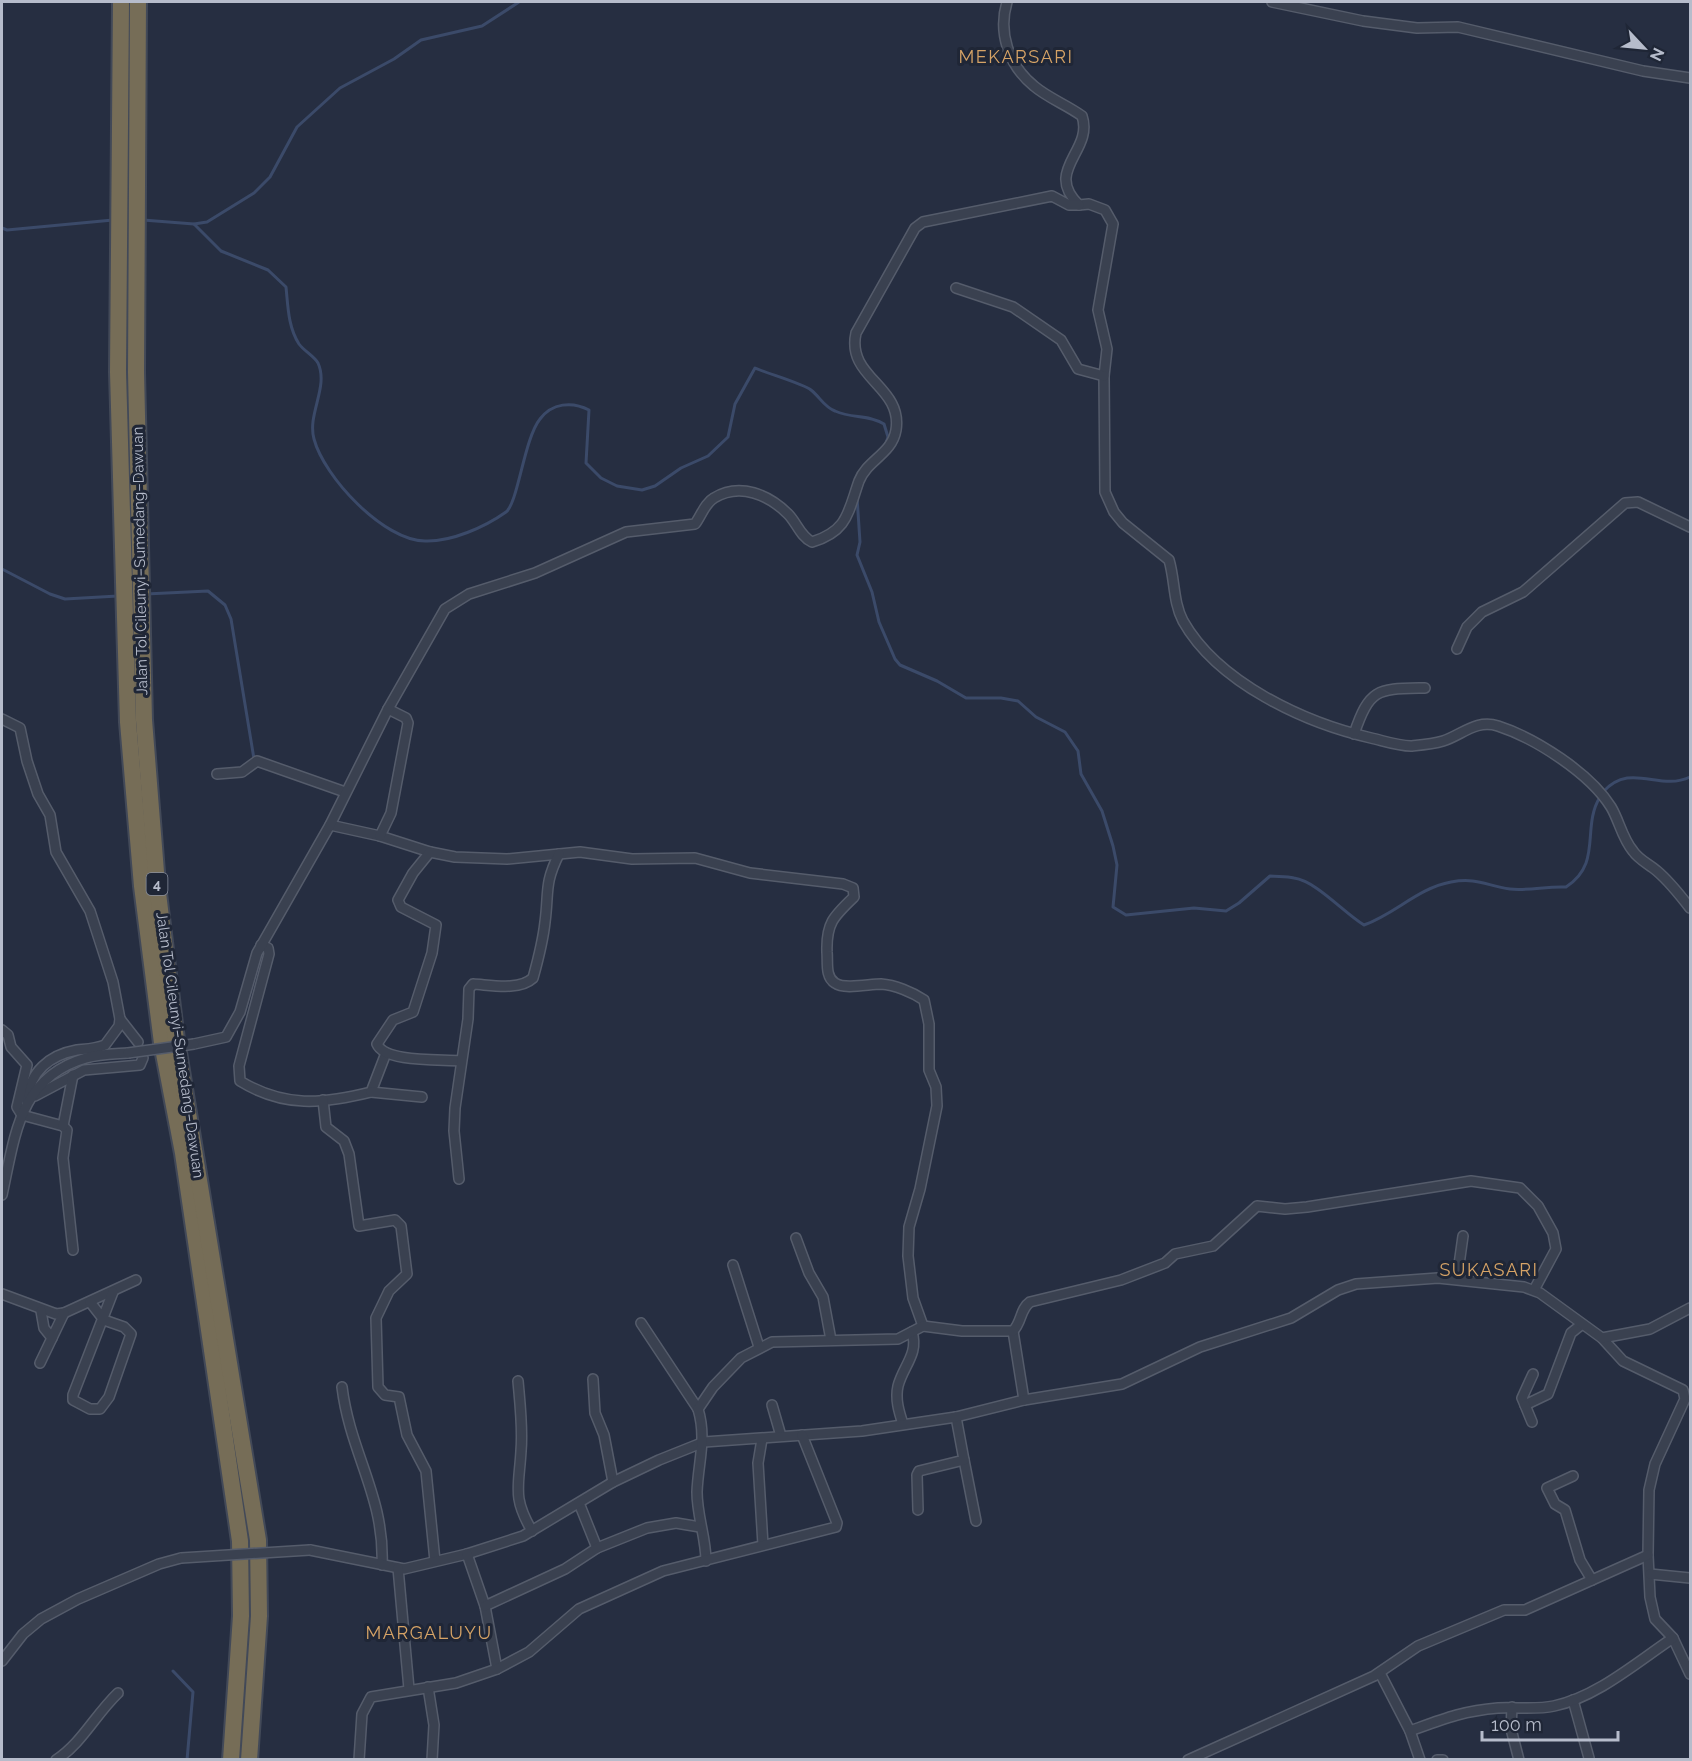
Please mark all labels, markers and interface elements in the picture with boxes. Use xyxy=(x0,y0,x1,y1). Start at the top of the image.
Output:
north arrow xyxy=(1614,18,1674,78)
text: N xyxy=(1646,45,1668,64)
district label: MEKARSARI xyxy=(959,46,1073,67)
street label: Jalan Tol Cileunyi–Sumedang–Dawuan xyxy=(129,427,151,695)
road number: 4 xyxy=(146,873,168,895)
street label: Jalan Tol Cileunyi–Sumedang–Dawuan xyxy=(152,911,208,1179)
district label: SUKASARI xyxy=(1439,1259,1539,1280)
district label: MARGALUYU xyxy=(365,1622,493,1643)
scale bar xyxy=(1482,1704,1618,1742)
text: 100 m xyxy=(1491,1714,1542,1735)

